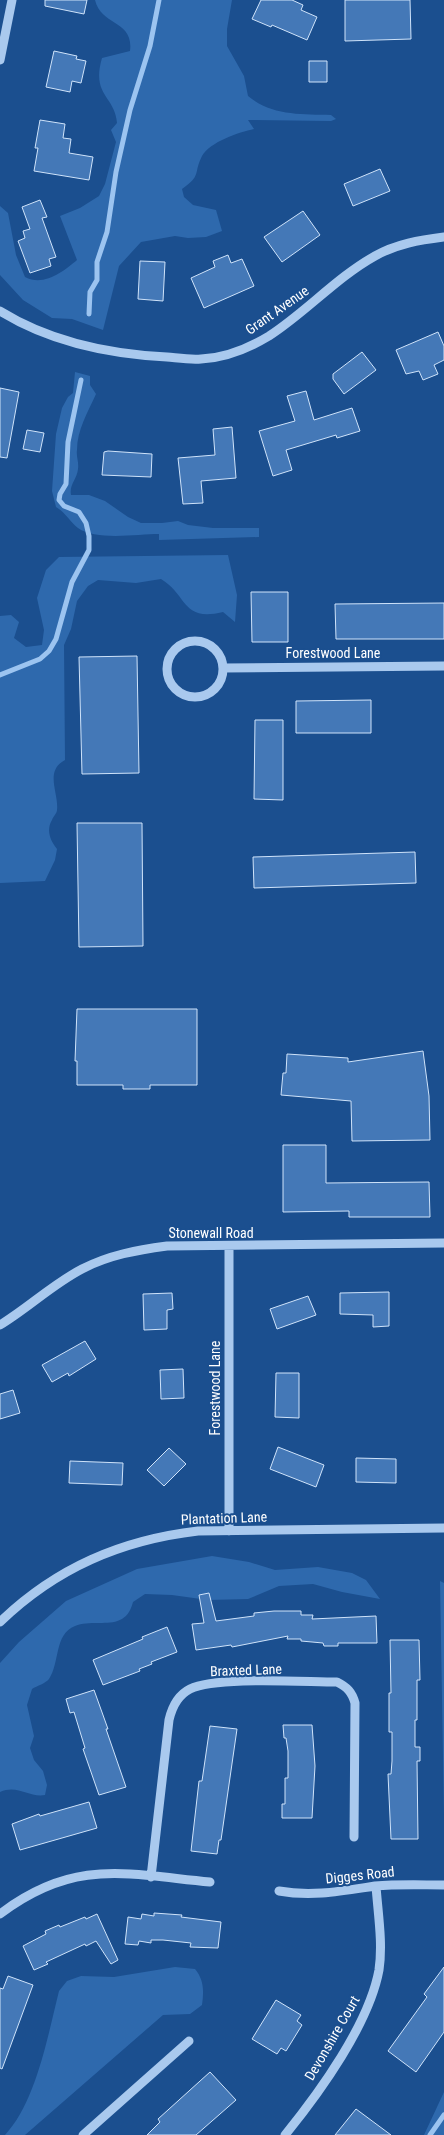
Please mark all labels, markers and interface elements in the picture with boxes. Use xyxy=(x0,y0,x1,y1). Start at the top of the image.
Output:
street label: Grant Avenue xyxy=(242,282,312,338)
street label: Forestwood Lane xyxy=(286,645,381,661)
street label: Stonewall Road xyxy=(168,1225,254,1241)
street label: Forestwood Lane xyxy=(207,1340,223,1435)
street label: Plantation Lane xyxy=(181,1508,268,1528)
street label: Braxted Lane xyxy=(210,1661,283,1679)
street label: Digges Road xyxy=(325,1863,395,1887)
street label: Devonshire Court xyxy=(301,1993,363,2083)

